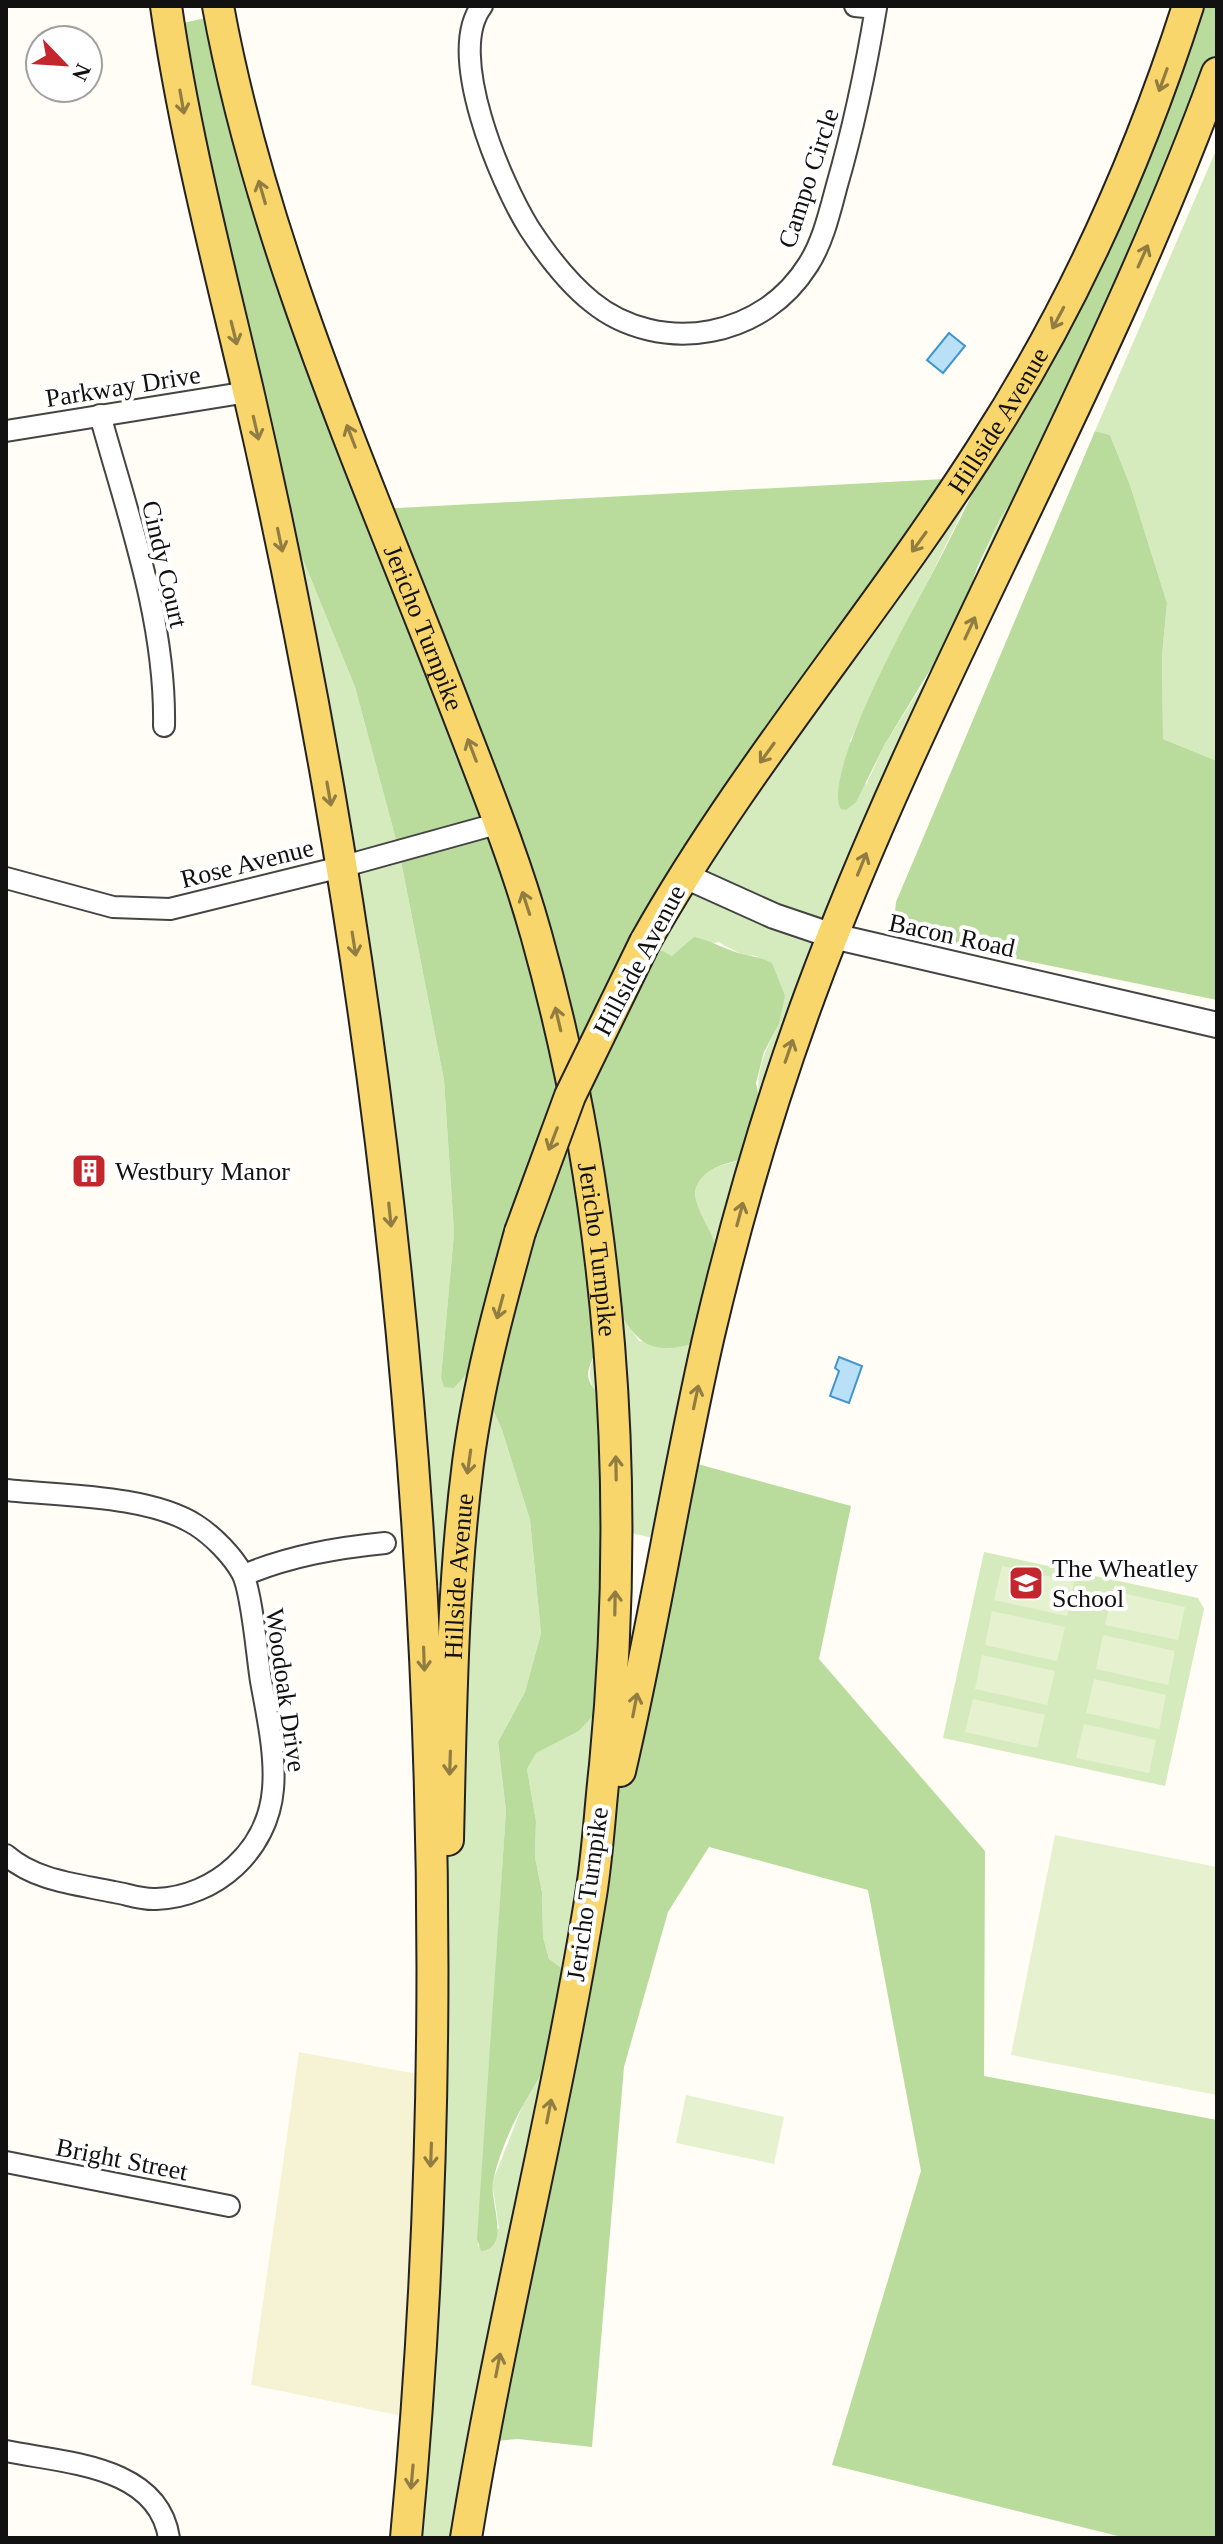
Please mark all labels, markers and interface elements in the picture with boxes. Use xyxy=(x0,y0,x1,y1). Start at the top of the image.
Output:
north arrow xyxy=(24,24,104,104)
text: N xyxy=(67,60,96,85)
one-way arrow xyxy=(1155,67,1169,92)
one-way arrow xyxy=(176,89,191,115)
street label: Campo Circle xyxy=(772,105,845,252)
one-way arrow xyxy=(254,180,269,206)
one-way arrow xyxy=(1136,244,1151,268)
one-way arrow xyxy=(1050,305,1066,329)
one-way arrow xyxy=(227,319,242,345)
street label: Hillside Avenue xyxy=(942,343,1054,499)
street label: Parkway Drive xyxy=(43,360,203,413)
one-way arrow xyxy=(249,415,264,440)
one-way arrow xyxy=(343,424,357,449)
street label: Cindy Court xyxy=(136,498,193,631)
one-way arrow xyxy=(273,527,288,553)
one-way arrow xyxy=(910,530,927,552)
street label: Jericho Turnpike xyxy=(378,541,469,715)
one-way arrow xyxy=(963,616,978,640)
one-way arrow xyxy=(464,738,478,763)
one-way arrow xyxy=(759,742,775,764)
one-way arrow xyxy=(322,780,337,806)
street label: Rose Avenue xyxy=(178,833,317,894)
one-way arrow xyxy=(856,852,870,877)
street label: Hillside Avenue xyxy=(588,880,691,1040)
one-way arrow xyxy=(518,890,533,915)
street label: Bacon Road xyxy=(886,908,1017,963)
one-way arrow xyxy=(347,931,362,957)
one-way arrow xyxy=(549,1007,564,1032)
one-way arrow xyxy=(783,1039,798,1064)
one-way arrow xyxy=(545,1126,559,1151)
building icon: Westbury Manor xyxy=(70,1152,108,1190)
place label: Westbury Manor xyxy=(115,1157,290,1186)
street label: Jericho Turnpike xyxy=(572,1160,622,1338)
one-way arrow xyxy=(383,1201,398,1228)
one-way arrow xyxy=(734,1201,749,1227)
one-way arrow xyxy=(492,1294,507,1320)
one-way arrow xyxy=(689,1385,704,1410)
one-way arrow xyxy=(461,1448,476,1475)
one-way arrow xyxy=(608,1455,624,1482)
street label: Hillside Avenue xyxy=(439,1492,479,1660)
place label: The Wheatley School xyxy=(1052,1554,1198,1613)
school or university icon: The Wheatley School xyxy=(1007,1564,1045,1602)
one-way arrow xyxy=(608,1590,623,1617)
street label: Woodoak Drive xyxy=(260,1607,311,1774)
one-way arrow xyxy=(416,1645,431,1672)
one-way arrow xyxy=(628,1692,643,1718)
one-way arrow xyxy=(442,1749,458,1776)
street label: Jericho Turnpike xyxy=(561,1805,614,1983)
one-way arrow xyxy=(542,2098,557,2124)
street label: Bright Street xyxy=(54,2133,191,2187)
one-way arrow xyxy=(423,2141,438,2168)
one-way arrow xyxy=(491,2353,506,2379)
one-way arrow xyxy=(404,2463,419,2490)

